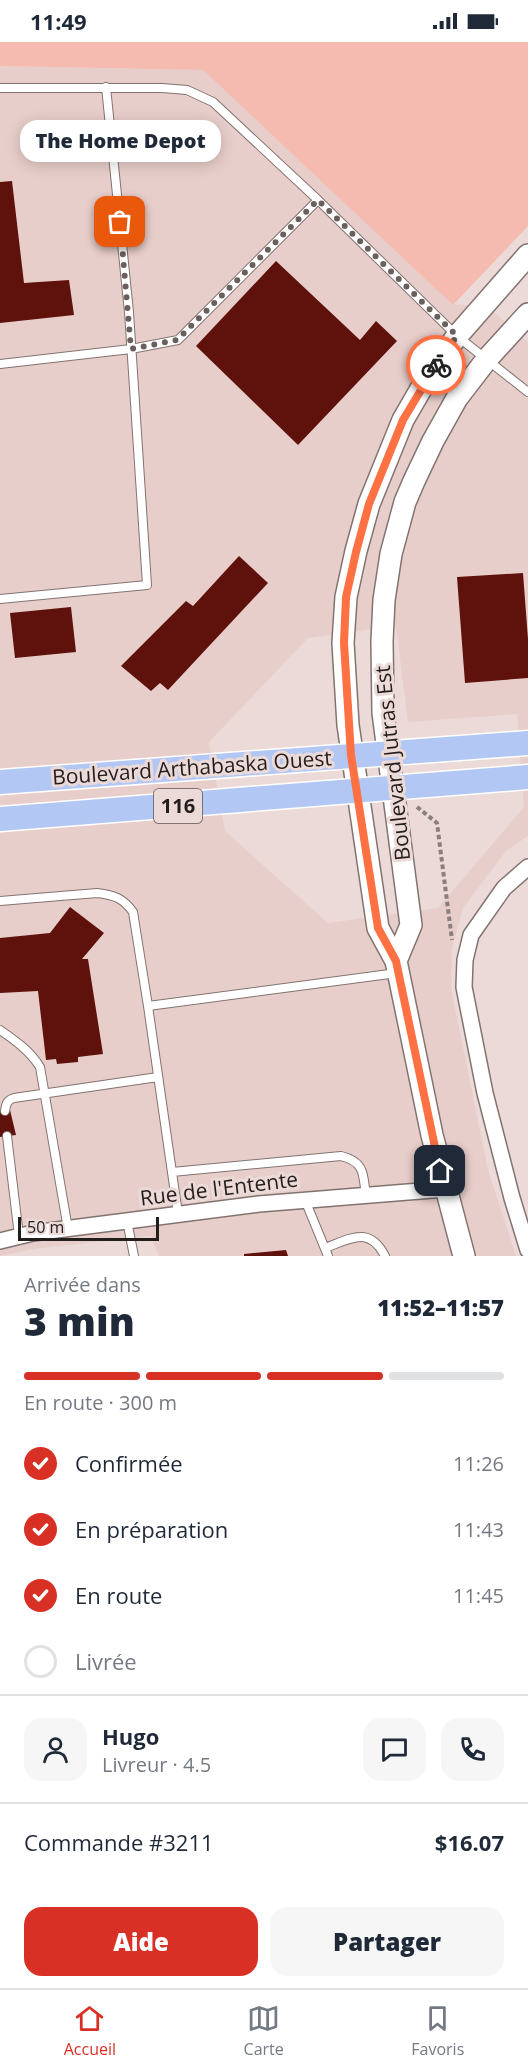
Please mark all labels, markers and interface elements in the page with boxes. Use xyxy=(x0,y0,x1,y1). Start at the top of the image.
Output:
text: 11:49 xyxy=(30,6,87,36)
callout: The Home Depot xyxy=(20,120,220,162)
text: The Home Depot xyxy=(35,127,206,154)
pin xyxy=(94,196,145,247)
icon: bag xyxy=(103,205,136,238)
courier xyxy=(406,335,466,395)
icon: bike xyxy=(420,349,453,382)
street label: Boulevard Jutras Est xyxy=(368,664,416,862)
street label: Boulevard Arthabaska Ouest xyxy=(51,743,333,791)
road number: 116 xyxy=(154,789,202,823)
pin xyxy=(414,1145,465,1196)
icon: home xyxy=(423,1154,456,1187)
street label: Rue de l'Entente xyxy=(138,1164,300,1212)
scale bar xyxy=(18,1214,159,1242)
text: 50 m xyxy=(27,1216,64,1238)
text: Arrivée dans xyxy=(24,1271,141,1298)
text: 11:52–11:57 xyxy=(377,1292,504,1322)
text: 3 min xyxy=(24,1294,135,1347)
text: En route · 300 m xyxy=(24,1389,177,1416)
icon: check xyxy=(24,1447,57,1480)
text: Confirmée xyxy=(75,1448,183,1478)
text: 11:26 xyxy=(453,1450,504,1477)
icon: check xyxy=(24,1513,57,1546)
text: En préparation xyxy=(75,1514,228,1544)
text: 11:43 xyxy=(453,1516,504,1543)
icon: check xyxy=(24,1579,57,1612)
text: En route xyxy=(75,1580,162,1610)
text: 11:45 xyxy=(453,1582,504,1609)
text: Livrée xyxy=(75,1646,137,1676)
button: person xyxy=(24,1718,87,1781)
button: chat xyxy=(363,1718,426,1781)
button: phone xyxy=(441,1718,504,1781)
text: Hugo xyxy=(102,1721,159,1751)
text: Livreur · 4.5 xyxy=(102,1751,211,1778)
text: Commande #3211 xyxy=(24,1827,214,1857)
text: $16.07 xyxy=(435,1827,504,1857)
button: Aide xyxy=(24,1907,258,1976)
button: Partager xyxy=(270,1907,504,1976)
tab: Accueil xyxy=(64,2002,116,2060)
tab: Carte xyxy=(244,2002,284,2060)
tab: Favoris xyxy=(411,2002,464,2060)

